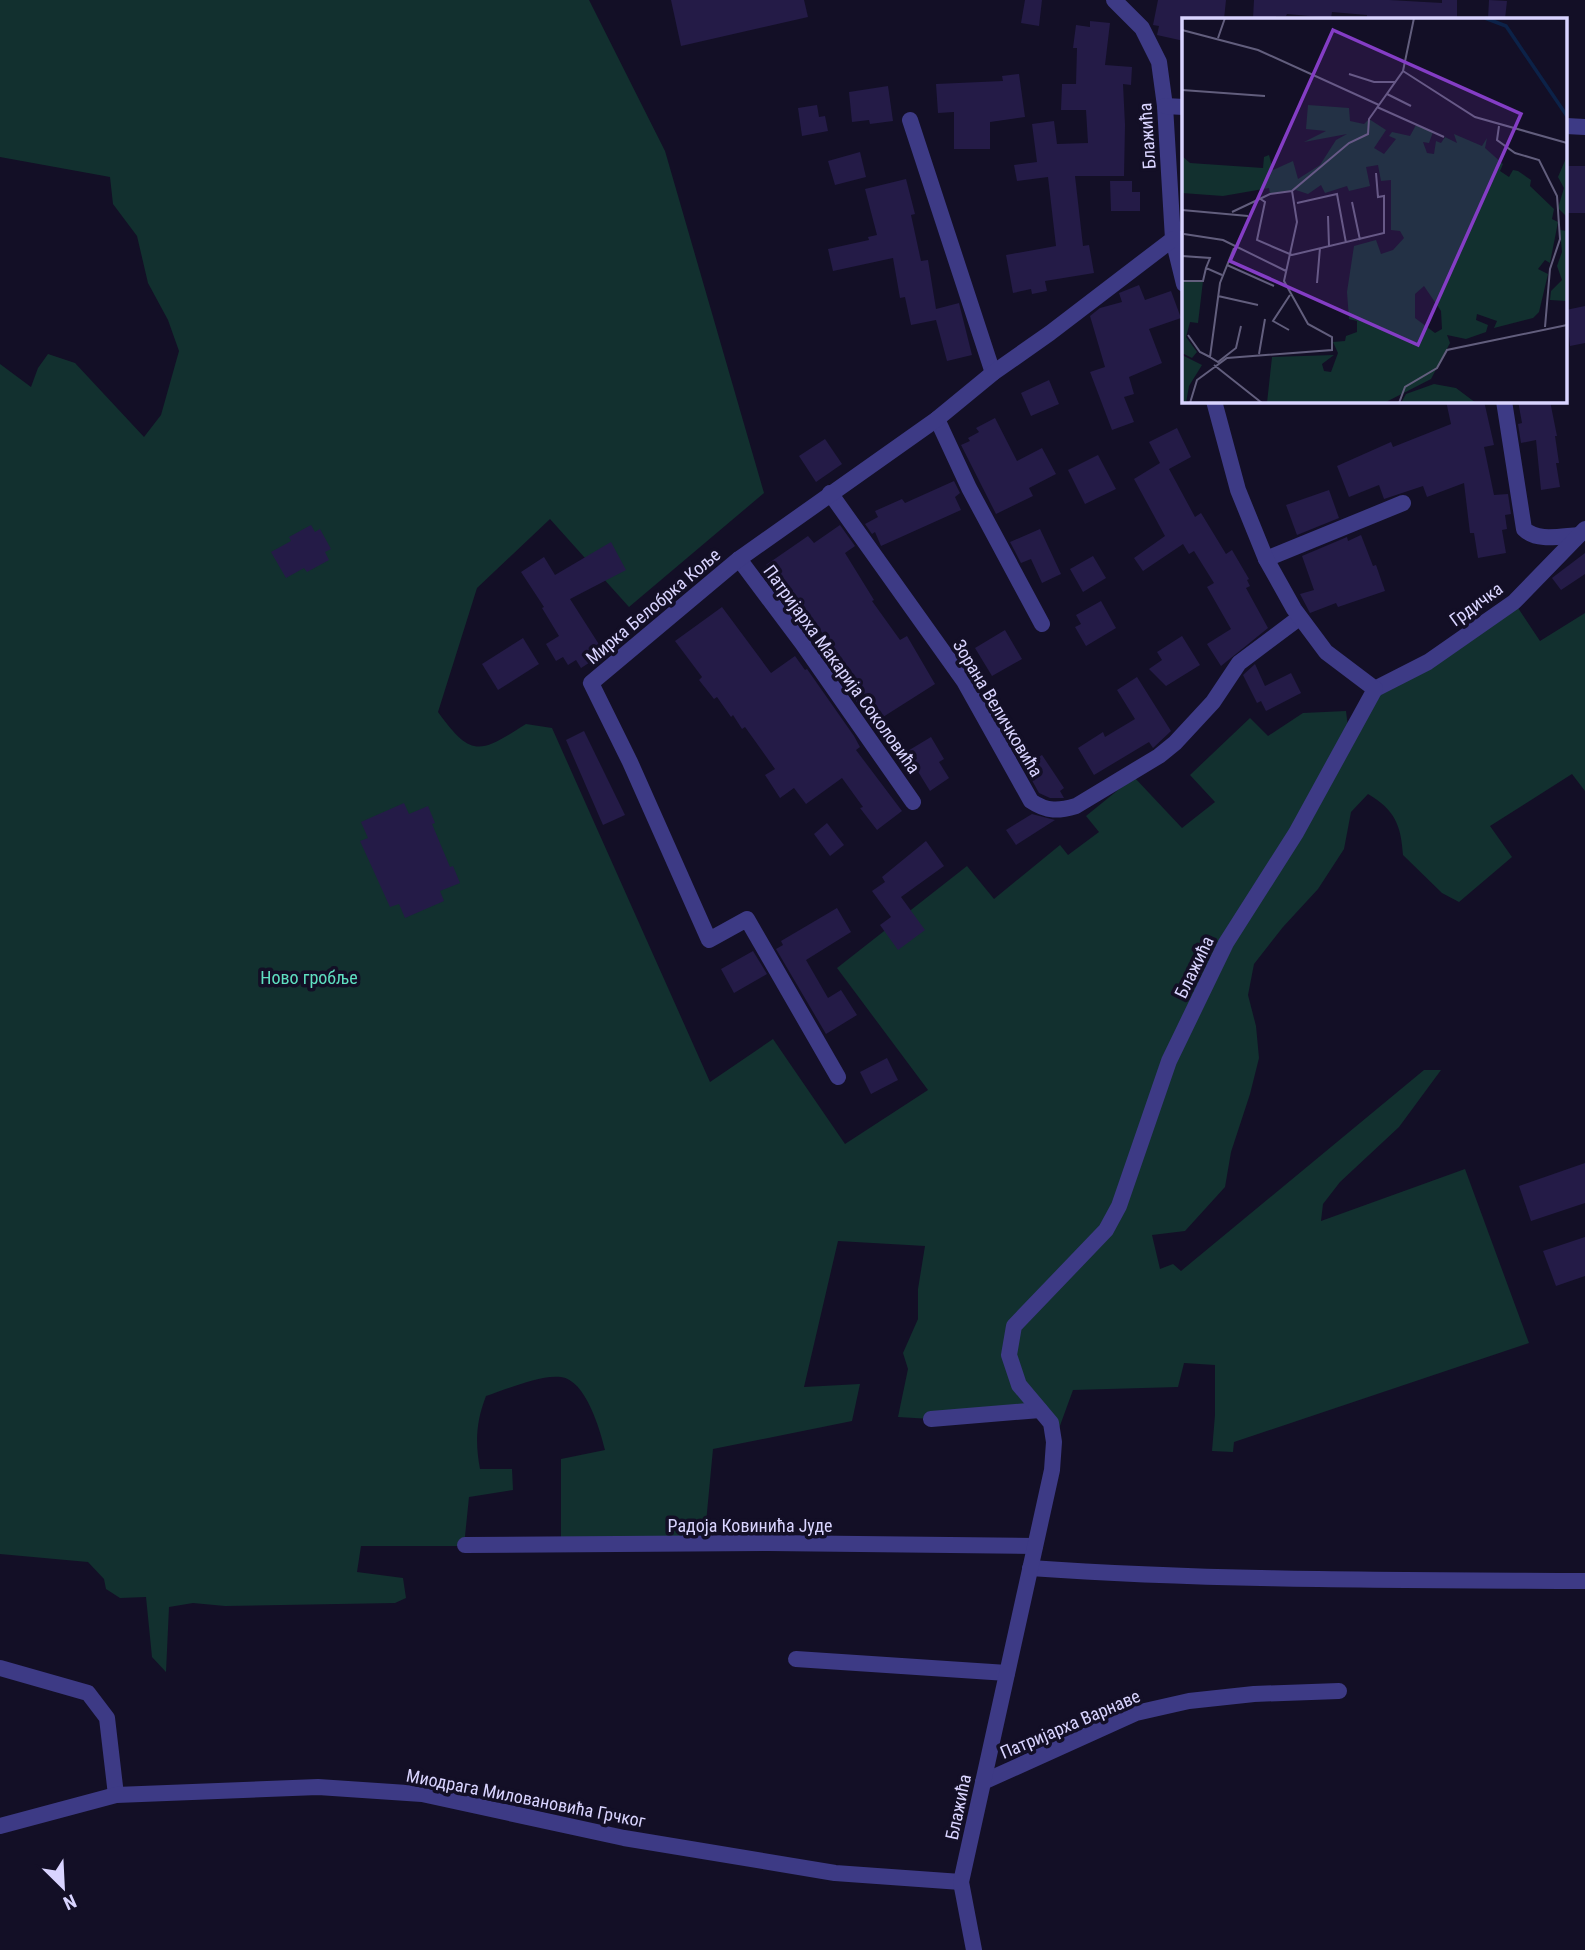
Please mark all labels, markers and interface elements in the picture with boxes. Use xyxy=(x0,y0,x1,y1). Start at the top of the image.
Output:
inset map xyxy=(1182,18,1568,402)
street label: Блажића xyxy=(1134,102,1160,170)
street label: Мирка Белобрка Коље xyxy=(582,544,724,668)
street label: Патријарха Макарија Соколовића xyxy=(759,561,925,777)
street label: Грдичка xyxy=(1445,578,1507,630)
street label: Зорана Величковића xyxy=(949,636,1047,780)
street label: Блажића xyxy=(1170,933,1218,1001)
park label: Ново гробље xyxy=(260,967,358,988)
street label: Радоја Ковинића Јуде xyxy=(668,1515,832,1536)
street label: Патријарха Варнаве xyxy=(997,1685,1143,1763)
street label: Миодрага Миловановића Грчког xyxy=(405,1764,648,1832)
street label: Блажића xyxy=(941,1772,975,1842)
north arrow xyxy=(28,1852,98,1922)
text: N xyxy=(60,1889,80,1915)

